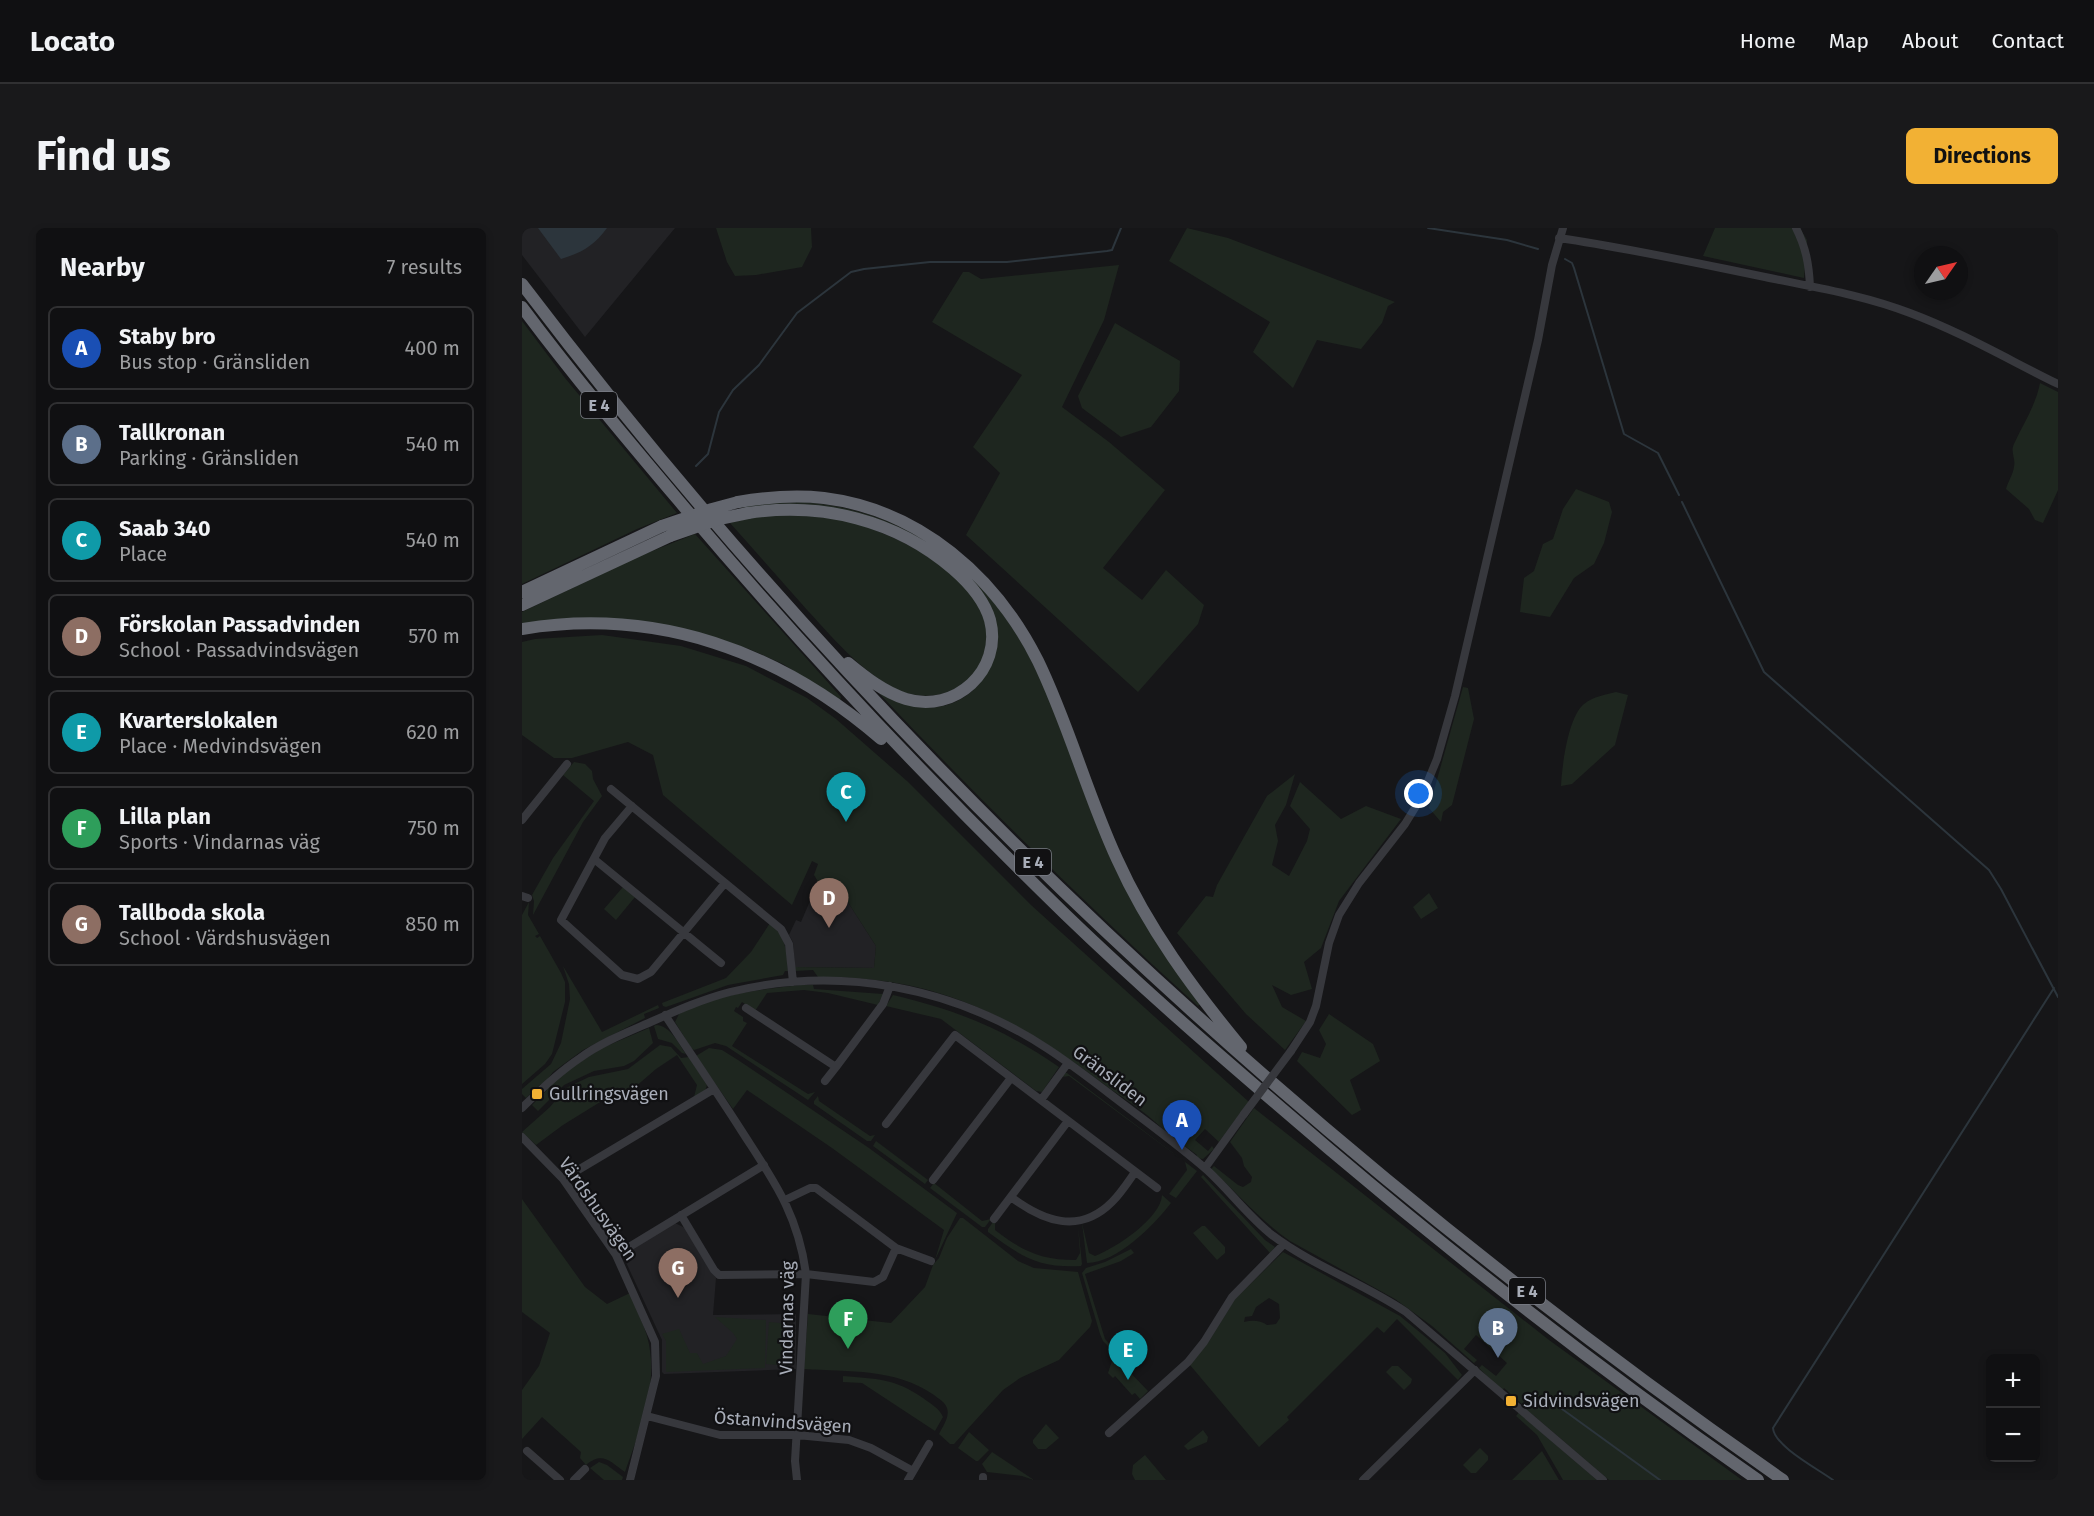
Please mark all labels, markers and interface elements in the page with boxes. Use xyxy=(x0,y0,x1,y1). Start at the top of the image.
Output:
text: Locato xyxy=(30,25,115,58)
text: Home xyxy=(1740,28,1796,54)
text: Map xyxy=(1829,28,1869,54)
text: About xyxy=(1902,28,1959,54)
text: Contact xyxy=(1992,28,2064,54)
button: Directions xyxy=(1906,128,2058,184)
text: Find us xyxy=(36,131,171,181)
north arrow xyxy=(1914,246,1968,300)
text: Nearby xyxy=(60,252,145,283)
text: 7 results xyxy=(386,255,462,279)
text: Staby bro xyxy=(119,323,216,350)
text: A xyxy=(76,336,87,360)
text: 400 m xyxy=(405,336,460,360)
text: Bus stop · Gränsliden xyxy=(119,350,310,374)
road number: E 4 xyxy=(581,392,617,418)
text: Tallkronan xyxy=(119,419,225,446)
text: B xyxy=(75,432,88,456)
text: 540 m xyxy=(406,432,460,456)
text: Parking · Gränsliden xyxy=(119,446,299,470)
text: Saab 340 xyxy=(119,515,211,542)
text: C xyxy=(76,528,87,552)
text: 540 m xyxy=(406,528,460,552)
text: Place xyxy=(119,542,167,566)
text: Förskolan Passadvinden xyxy=(119,611,360,638)
text: D xyxy=(75,624,88,648)
text: 570 m xyxy=(408,624,460,648)
text: School · Passadvindsvägen xyxy=(119,638,359,662)
text: Kvarterslokalen xyxy=(119,707,278,734)
text: E xyxy=(76,720,87,744)
text: 620 m xyxy=(406,720,460,744)
text: Place · Medvindsvägen xyxy=(119,734,322,758)
pin: C xyxy=(826,772,866,822)
your location xyxy=(1404,779,1433,808)
text: Lilla plan xyxy=(119,803,211,830)
text: F xyxy=(77,816,86,840)
text: 750 m xyxy=(408,816,460,840)
text: Sports · Vindarnas väg xyxy=(119,830,320,854)
road number: E 4 xyxy=(1015,849,1051,875)
pin: D xyxy=(810,878,848,928)
text: Tallboda skola xyxy=(119,899,265,926)
text: G xyxy=(75,912,88,936)
text: 850 m xyxy=(405,912,460,936)
text: School · Värdshusvägen xyxy=(119,926,331,950)
street label: Gränsliden xyxy=(1068,1041,1152,1111)
place label: Gullringsvägen xyxy=(549,1083,669,1105)
marker: Gullringsvägen xyxy=(530,1087,544,1101)
pin: A xyxy=(1162,1100,1202,1150)
street label: Värdshusvägen xyxy=(554,1153,642,1265)
pin: G xyxy=(658,1248,698,1298)
street label: Vindarnas väg xyxy=(775,1260,799,1375)
road number: E 4 xyxy=(1509,1278,1545,1304)
pin: F xyxy=(828,1300,868,1349)
pin: B xyxy=(1478,1308,1518,1358)
pin: E xyxy=(1108,1330,1148,1380)
map controls xyxy=(1986,1354,2040,1462)
button: + xyxy=(1986,1354,2040,1408)
place label: Sidvindsvägen xyxy=(1523,1390,1640,1412)
marker: Sidvindsvägen xyxy=(1504,1394,1518,1408)
street label: Östanvindsvägen xyxy=(713,1406,853,1438)
button: − xyxy=(1986,1408,2040,1462)

